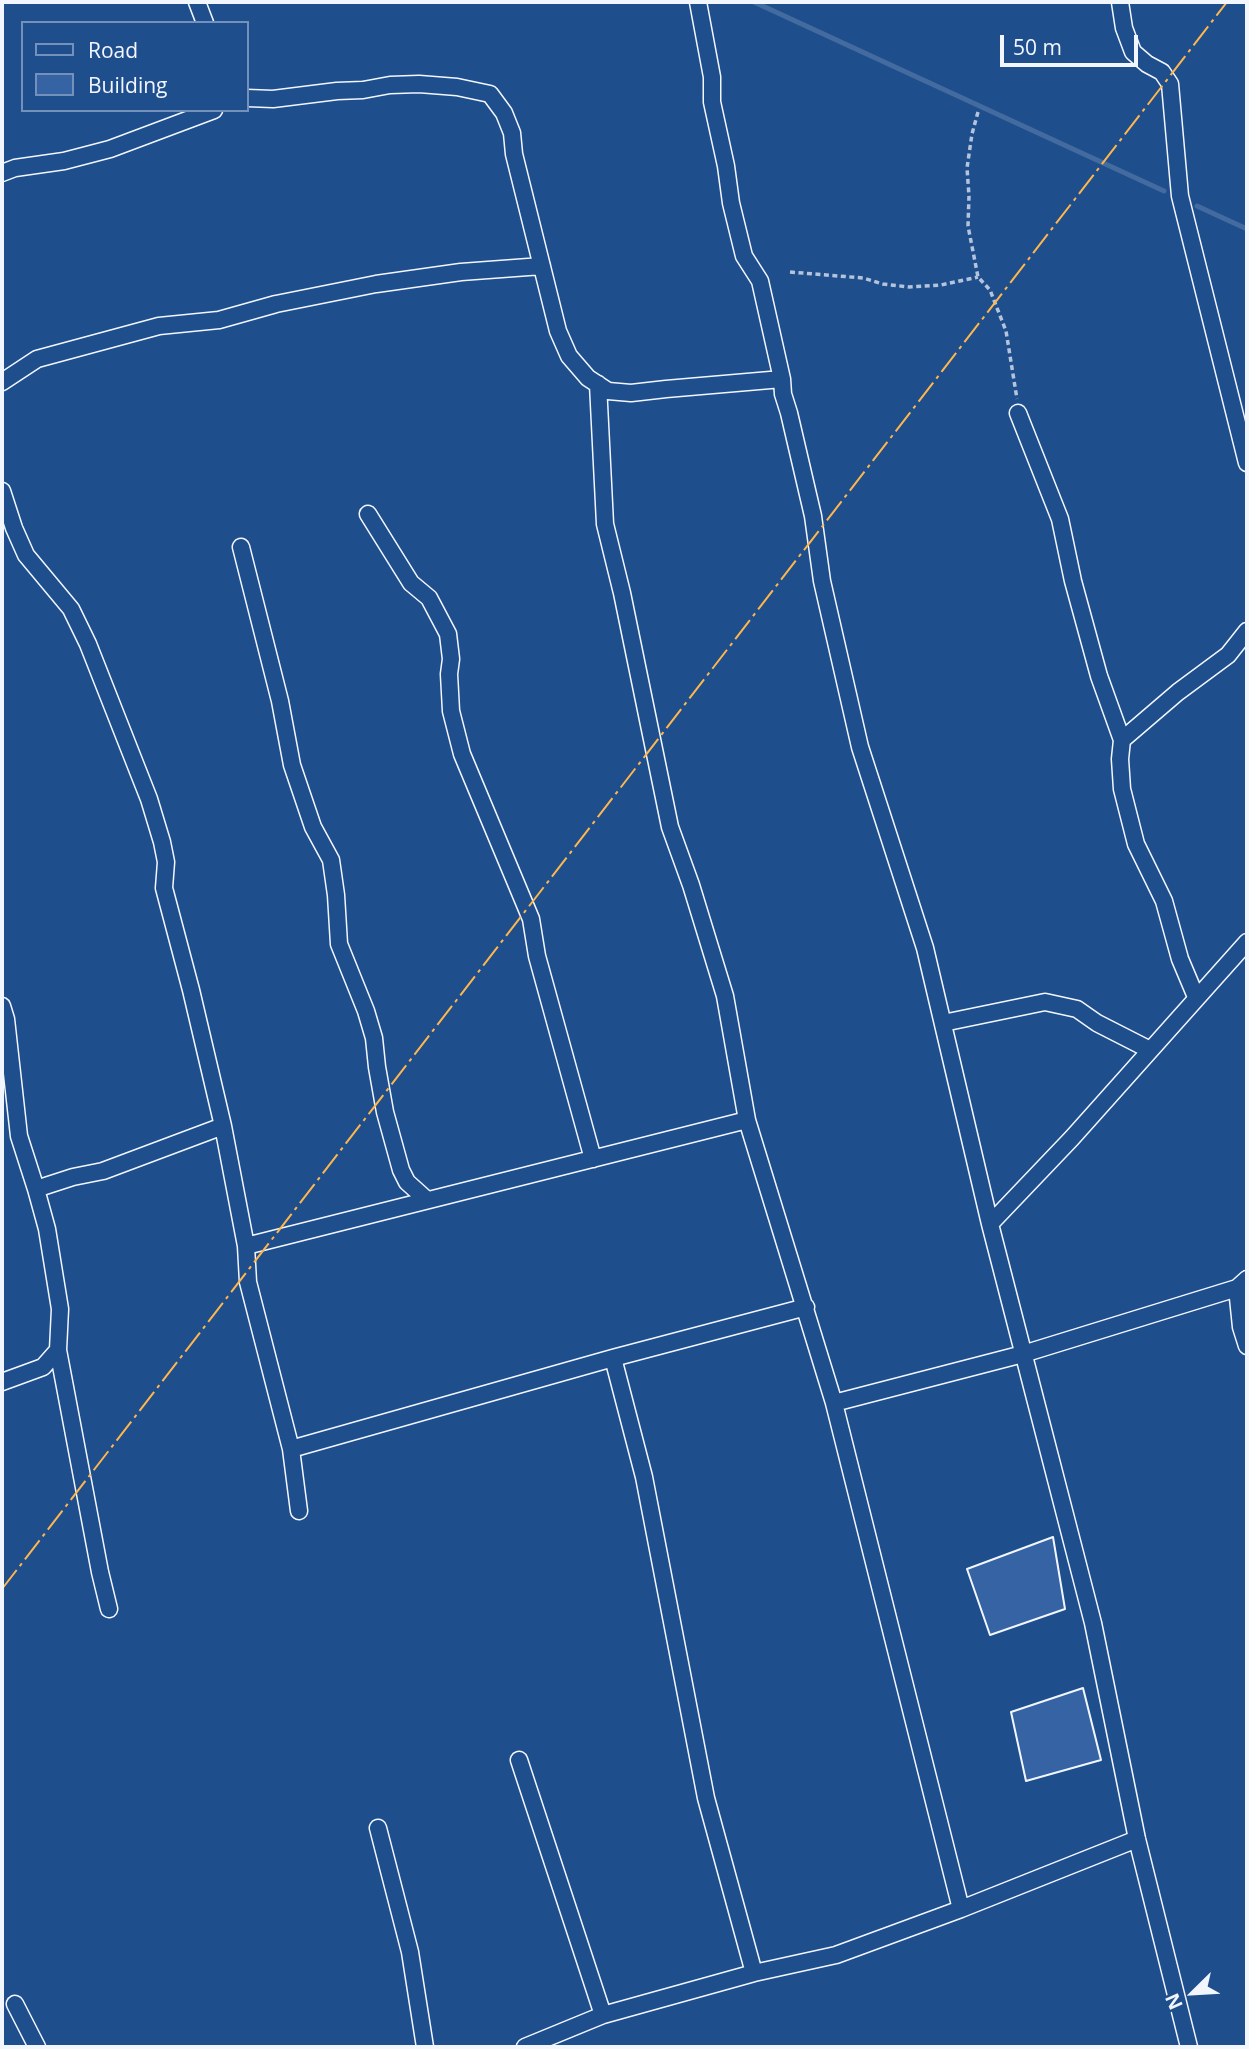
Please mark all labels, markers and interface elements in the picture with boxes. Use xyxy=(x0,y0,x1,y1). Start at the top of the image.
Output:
legend xyxy=(21,21,248,112)
scale bar xyxy=(1004,21,1142,65)
text: 50 m xyxy=(1013,33,1062,61)
text: Road xyxy=(88,36,138,64)
text: Building xyxy=(88,71,167,99)
north arrow xyxy=(1158,1958,1228,2028)
text: N xyxy=(1159,1989,1189,2014)

